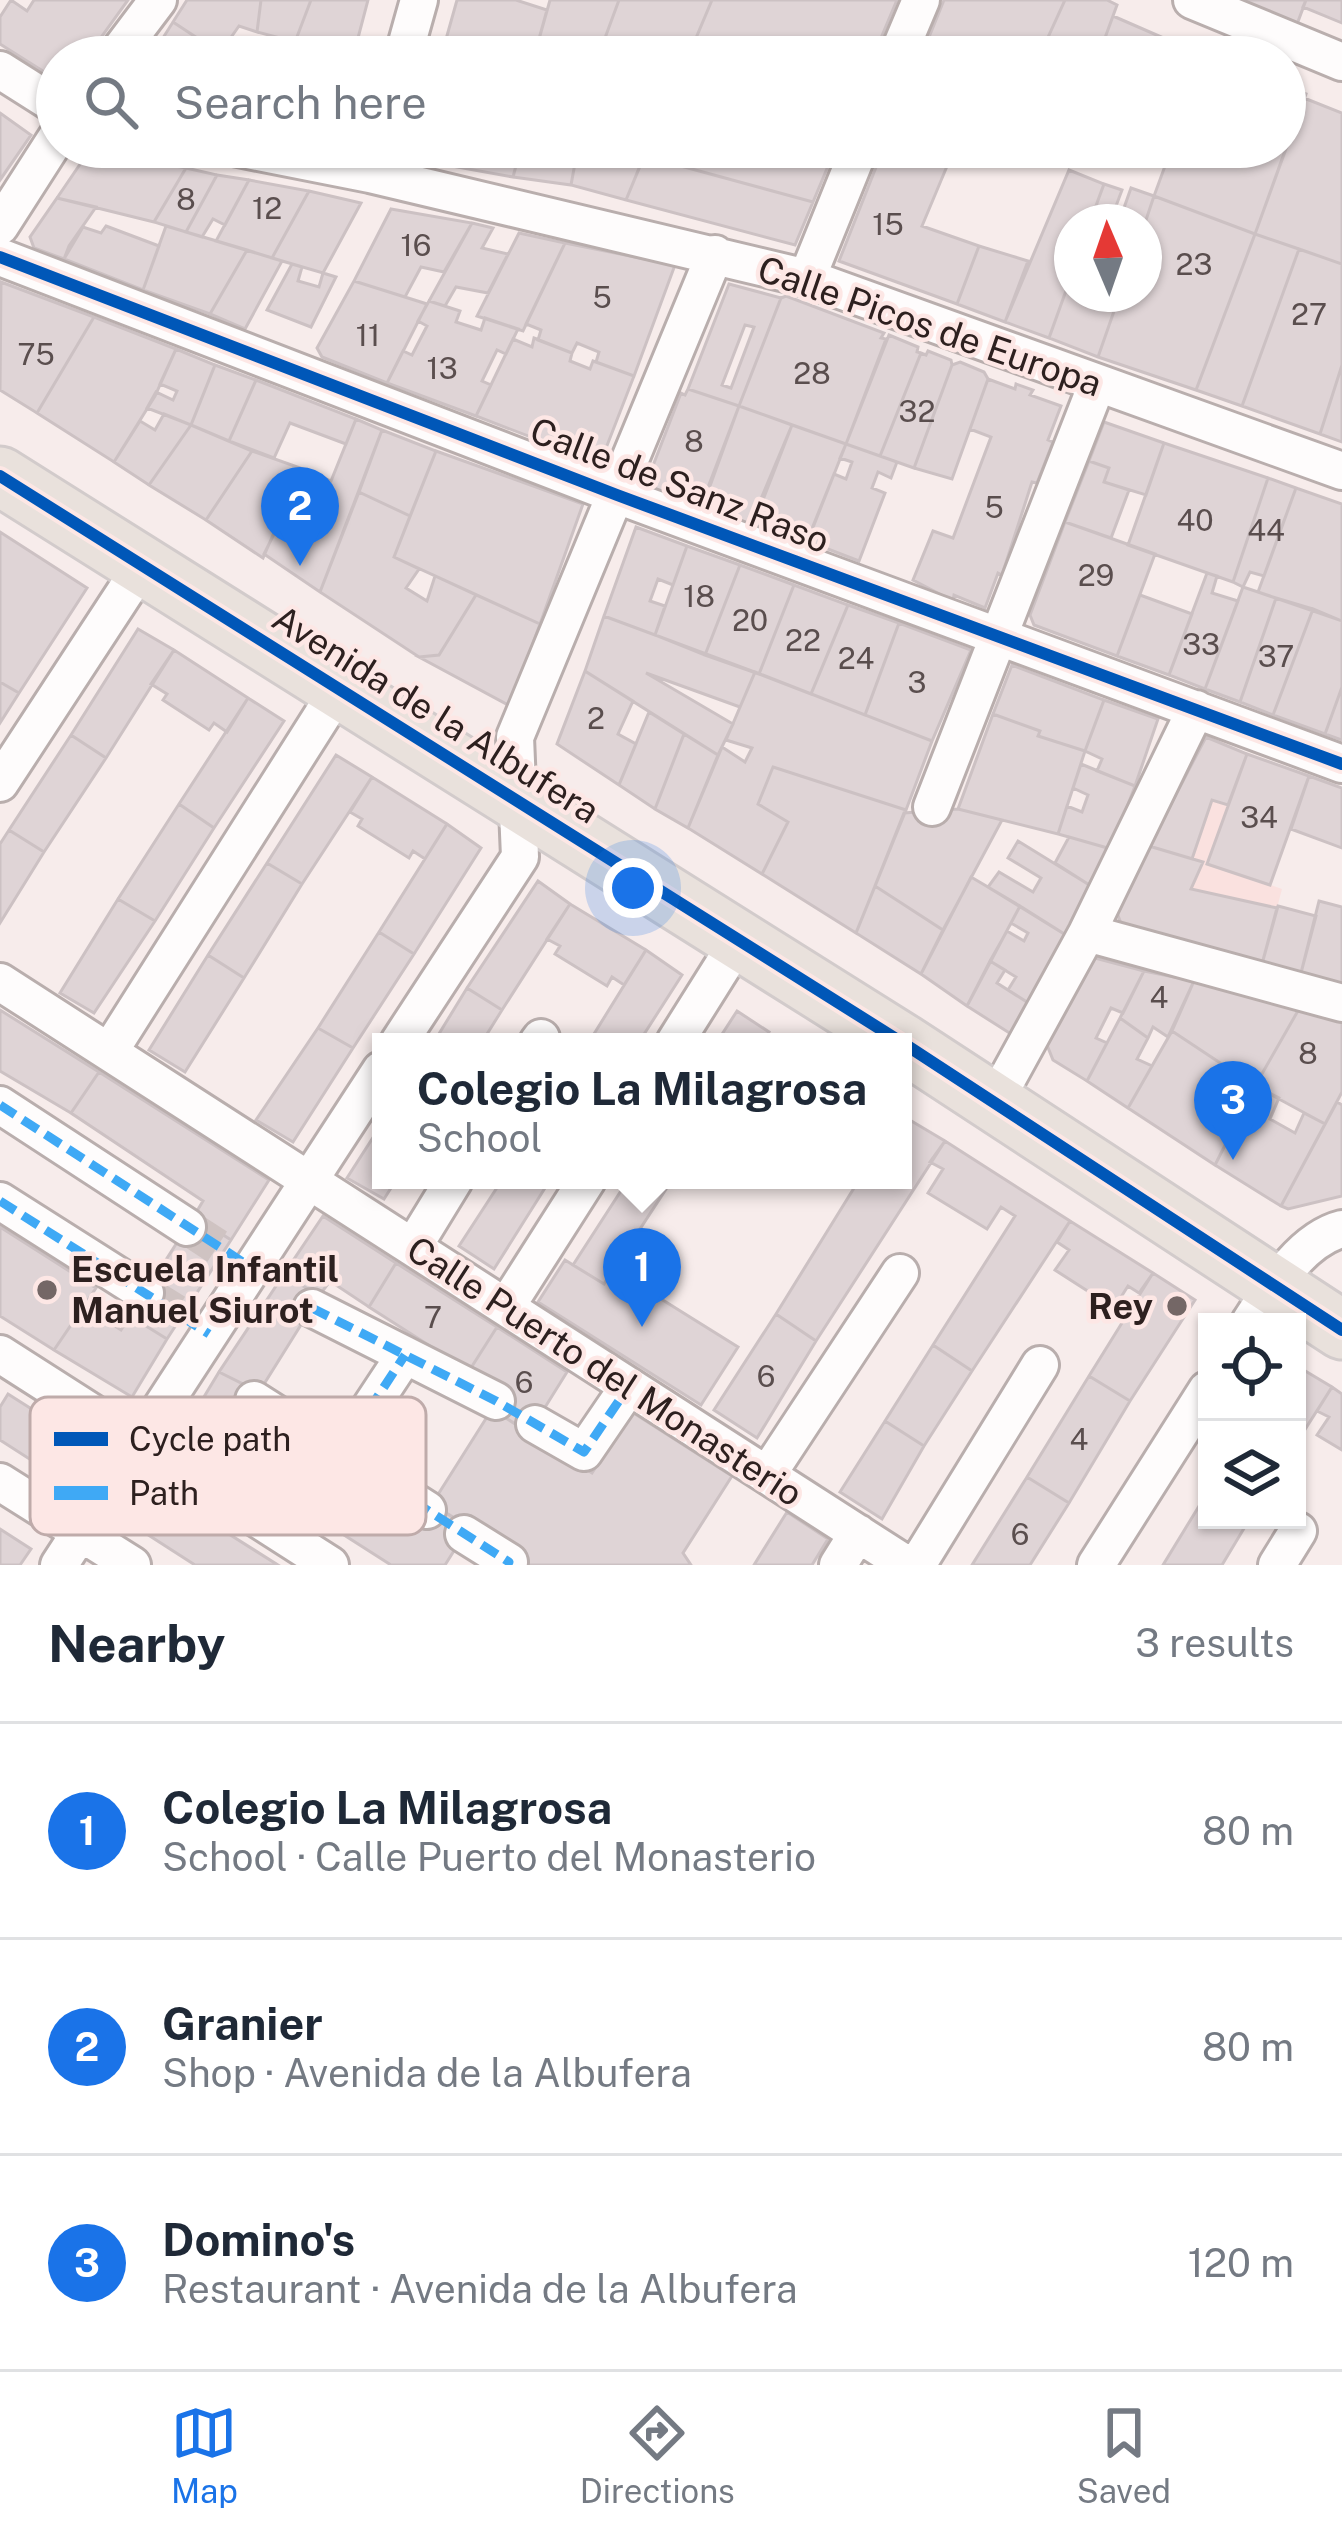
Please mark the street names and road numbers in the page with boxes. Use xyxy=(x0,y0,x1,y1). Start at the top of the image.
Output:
street label: Calle Picos de Europa xyxy=(753,247,1107,405)
street label: Calle de Sanz Raso xyxy=(525,409,835,561)
street label: Avenida de la Albufera xyxy=(265,596,607,832)
street label: Calle Puerto del Monasterio xyxy=(400,1227,810,1515)

